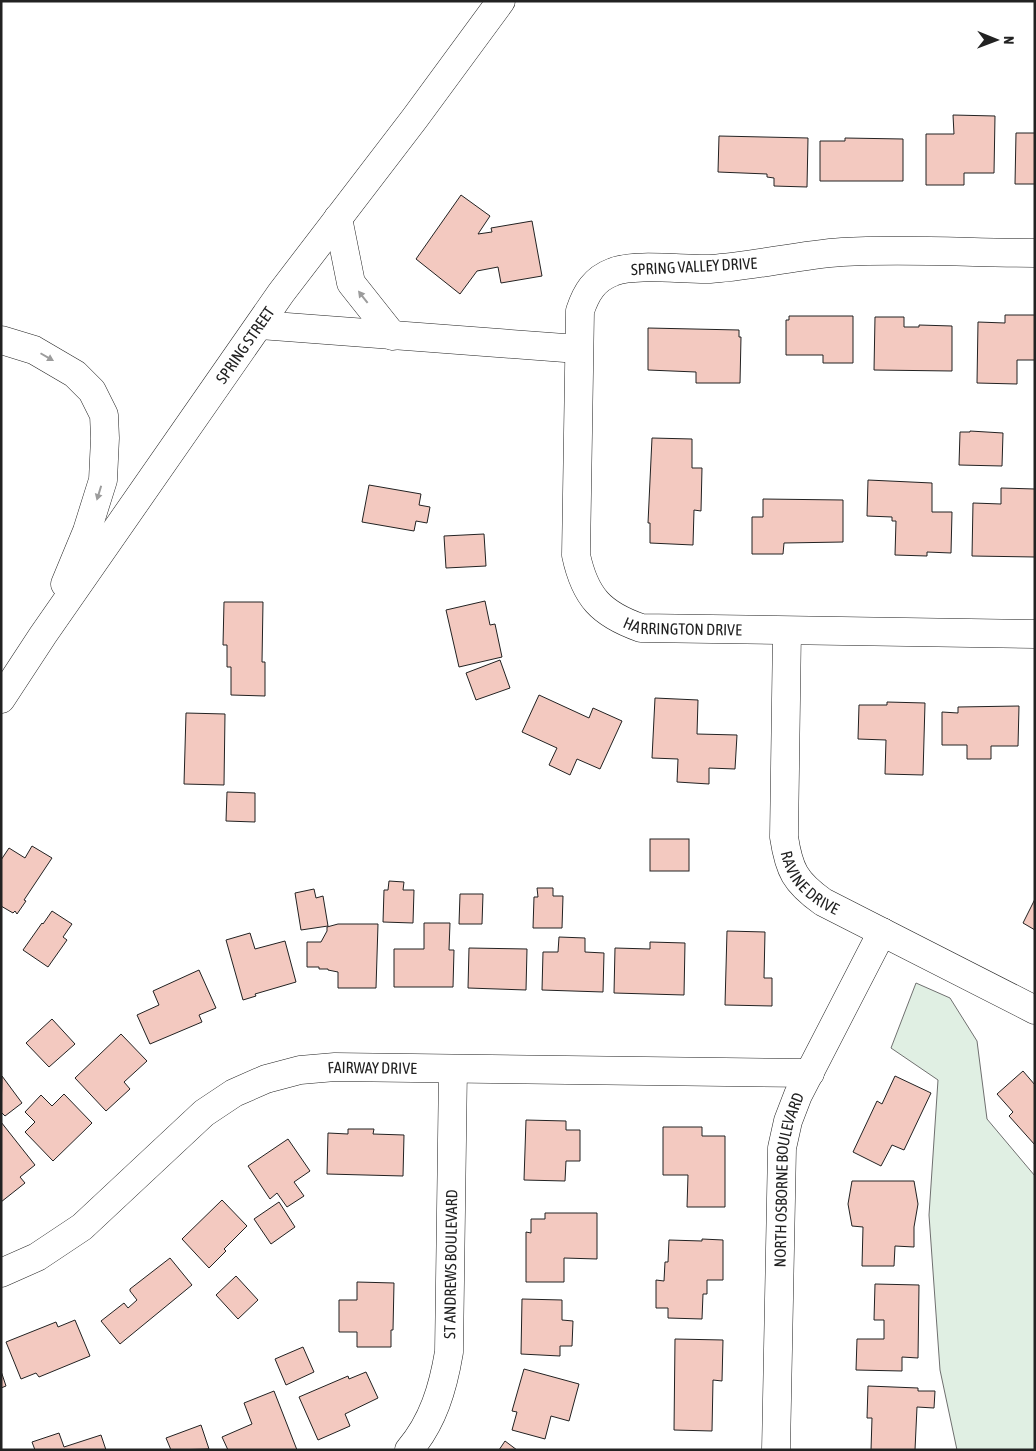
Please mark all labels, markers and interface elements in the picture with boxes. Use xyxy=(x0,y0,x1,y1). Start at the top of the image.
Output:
north arrow xyxy=(971,15,1021,65)
text: N xyxy=(1001,36,1017,44)
street label: SPRING VALLEY DRIVE xyxy=(630,254,758,278)
one-way arrow xyxy=(357,291,368,304)
street label: SPRING STREET xyxy=(212,303,278,387)
one-way arrow xyxy=(40,353,53,362)
one-way arrow xyxy=(94,486,102,501)
street label: HARRINGTON DRIVE xyxy=(621,613,742,639)
street label: RAVINE DRIVE xyxy=(778,849,842,918)
street label: FAIRWAY DRIVE xyxy=(327,1058,417,1077)
street label: NORTH OSBORNE BOULEVARD xyxy=(771,1090,807,1268)
street label: ST ANDREWS BOULEVARD xyxy=(440,1189,460,1339)

